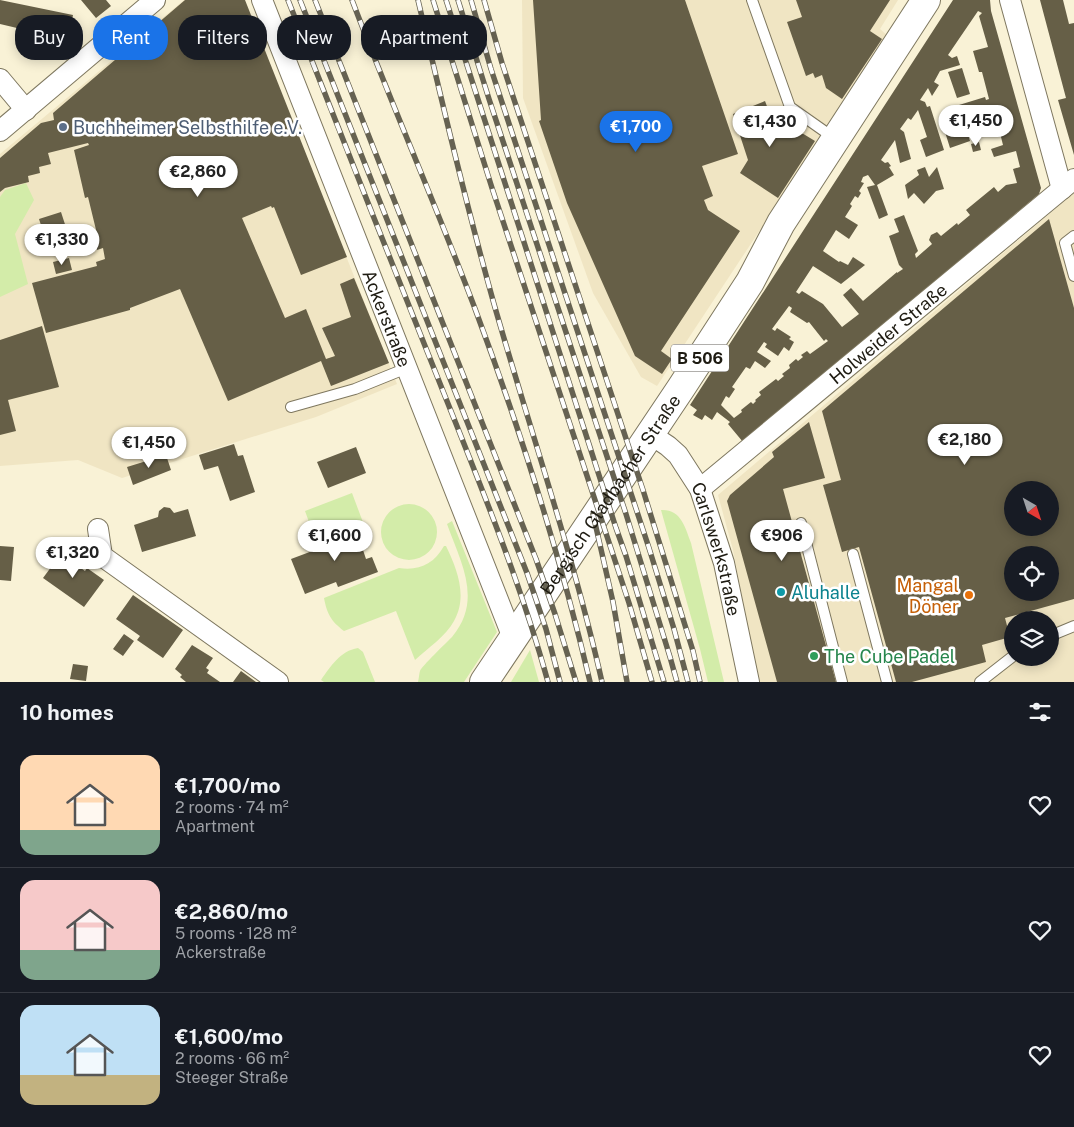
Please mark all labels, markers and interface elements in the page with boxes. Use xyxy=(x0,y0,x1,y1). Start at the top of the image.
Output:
chip: Buy xyxy=(15,15,83,60)
chip: Rent xyxy=(93,15,168,60)
chip: Filters xyxy=(178,15,267,60)
chip: New xyxy=(277,15,351,60)
chip: Apartment xyxy=(361,15,487,60)
pin: €1,450 xyxy=(935,104,1017,147)
pin: €1,430 xyxy=(729,106,811,148)
pin: €1,700 xyxy=(595,110,677,153)
text: €1,450 xyxy=(949,111,1003,130)
text: €1,430 xyxy=(743,112,797,131)
place label: Buchheimer Selbsthilfe e.V. xyxy=(73,117,302,138)
text: €1,700 xyxy=(611,117,661,136)
marker: Buchheimer Selbsthilfe e.V. xyxy=(57,121,69,133)
pin: €2,860 xyxy=(157,156,239,198)
text: €2,860 xyxy=(170,162,226,181)
pin: €1,330 xyxy=(21,224,103,266)
text: €1,330 xyxy=(35,230,89,249)
street label: Ackerstraße xyxy=(359,267,416,370)
street label: Holweider Straße xyxy=(825,279,951,388)
road number: B 506 xyxy=(671,344,729,372)
street label: Bergisch Gladbacher Straße xyxy=(535,390,684,598)
pin: €2,180 xyxy=(924,424,1006,466)
pin: €1,450 xyxy=(108,426,190,469)
text: €2,180 xyxy=(939,430,991,449)
text: €1,450 xyxy=(122,433,176,452)
street label: Carlswerkstraße xyxy=(688,478,745,618)
north arrow xyxy=(1004,481,1059,536)
map controls xyxy=(1004,481,1059,666)
pin: €1,600 xyxy=(294,520,376,562)
pin: €906 xyxy=(752,520,812,562)
text: €1,600 xyxy=(309,526,361,545)
text: €906 xyxy=(761,526,803,545)
pin: €1,320 xyxy=(32,536,114,579)
text: €1,320 xyxy=(47,543,99,562)
button: locate xyxy=(1004,546,1059,601)
place label: Mangal Döner xyxy=(896,575,959,617)
place label: Aluhalle xyxy=(791,582,860,603)
marker: Aluhalle xyxy=(775,586,787,598)
marker: Mangal Döner xyxy=(963,589,975,601)
button: layers xyxy=(1004,611,1059,666)
place label: The Cube Padel xyxy=(824,646,955,667)
marker: The Cube Padel xyxy=(808,650,820,662)
icon: filters xyxy=(1026,698,1054,726)
text: 10 homes xyxy=(20,700,114,725)
text: €1,700/mo xyxy=(175,773,281,798)
icon: home xyxy=(60,775,120,835)
icon: heart xyxy=(1026,791,1054,819)
text: 2 rooms · 74 m² xyxy=(175,798,289,817)
text: Apartment xyxy=(175,817,255,836)
text: €2,860/mo xyxy=(175,899,288,924)
icon: home xyxy=(60,900,120,960)
icon: heart xyxy=(1026,916,1054,944)
text: 5 rooms · 128 m² xyxy=(175,924,297,943)
text: Ackerstraße xyxy=(175,943,266,962)
text: €1,600/mo xyxy=(175,1024,283,1049)
icon: home xyxy=(60,1025,120,1085)
icon: heart xyxy=(1026,1041,1054,1069)
text: 2 rooms · 66 m² xyxy=(175,1049,289,1068)
text: Steeger Straße xyxy=(175,1068,288,1087)

